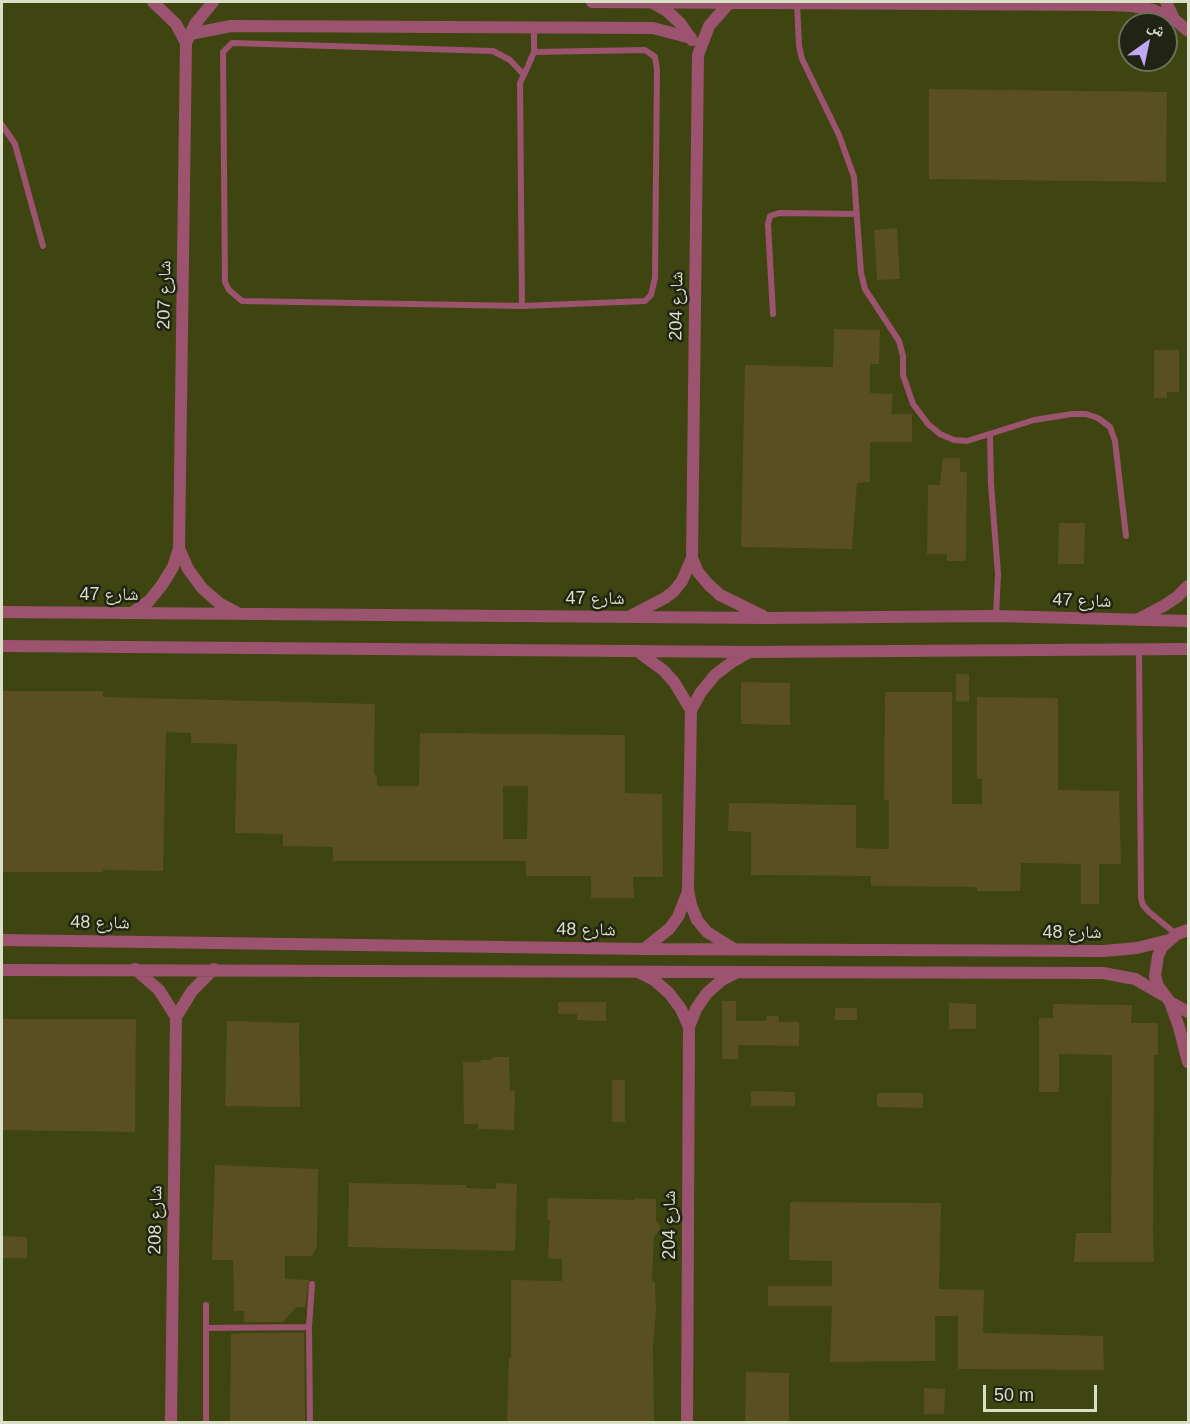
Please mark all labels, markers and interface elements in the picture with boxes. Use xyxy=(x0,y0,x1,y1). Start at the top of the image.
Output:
north arrow xyxy=(1118,12,1178,72)
text: ش xyxy=(1145,16,1169,40)
street label: شارع 207 xyxy=(154,260,176,330)
street label: شارع 204 xyxy=(666,271,688,341)
street label: شارع 47 xyxy=(79,584,139,606)
street label: شارع 47 xyxy=(565,588,625,610)
street label: شارع 47 xyxy=(1052,589,1112,613)
street label: شارع 48 xyxy=(70,912,130,934)
street label: شارع 48 xyxy=(556,919,616,941)
street label: شارع 48 xyxy=(1042,922,1102,944)
street label: شارع 208 xyxy=(145,1185,167,1255)
street label: شارع 204 xyxy=(659,1190,681,1260)
scale bar xyxy=(986,1373,1100,1411)
text: 50 m xyxy=(994,1385,1034,1405)

